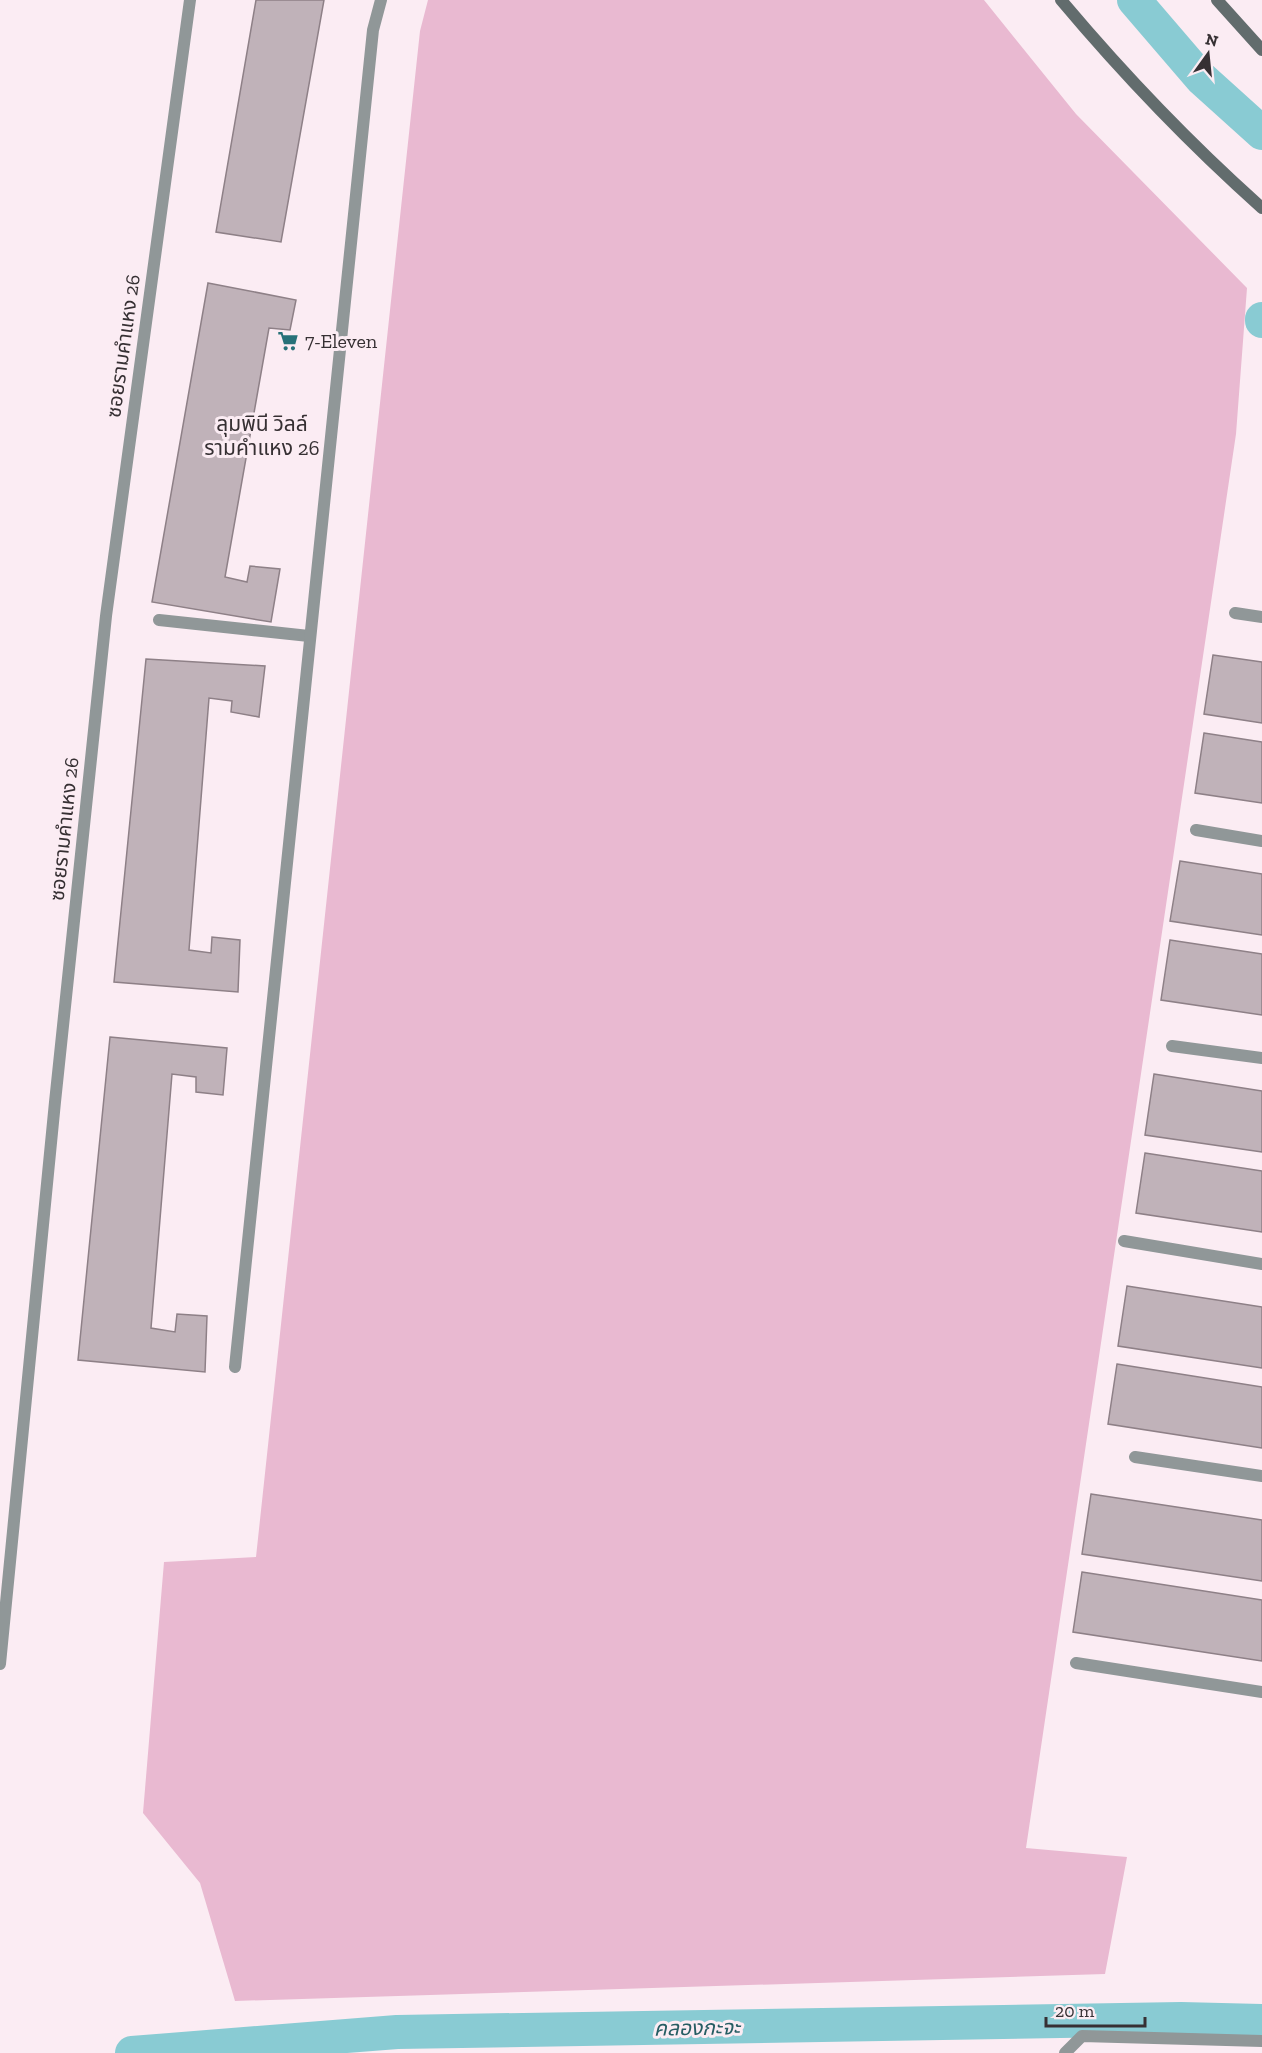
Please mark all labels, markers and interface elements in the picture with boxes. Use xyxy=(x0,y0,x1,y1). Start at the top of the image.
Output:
north arrow xyxy=(1178,24,1238,84)
text: N xyxy=(1203,29,1220,51)
street label: ซอยรามคำแหง 26 xyxy=(101,273,145,419)
supermarket icon: 7-Eleven xyxy=(276,329,300,353)
place label: 7-Eleven xyxy=(305,329,378,353)
district label: ลุมพินี วิลล์ รามคำแหง 26 xyxy=(204,411,320,460)
street label: ซอยรามคำแหง 26 xyxy=(45,756,83,902)
scale bar xyxy=(1046,1990,1145,2028)
text: 20 m xyxy=(1055,2000,1095,2022)
water label: คลองกะจะ xyxy=(654,2014,742,2041)

